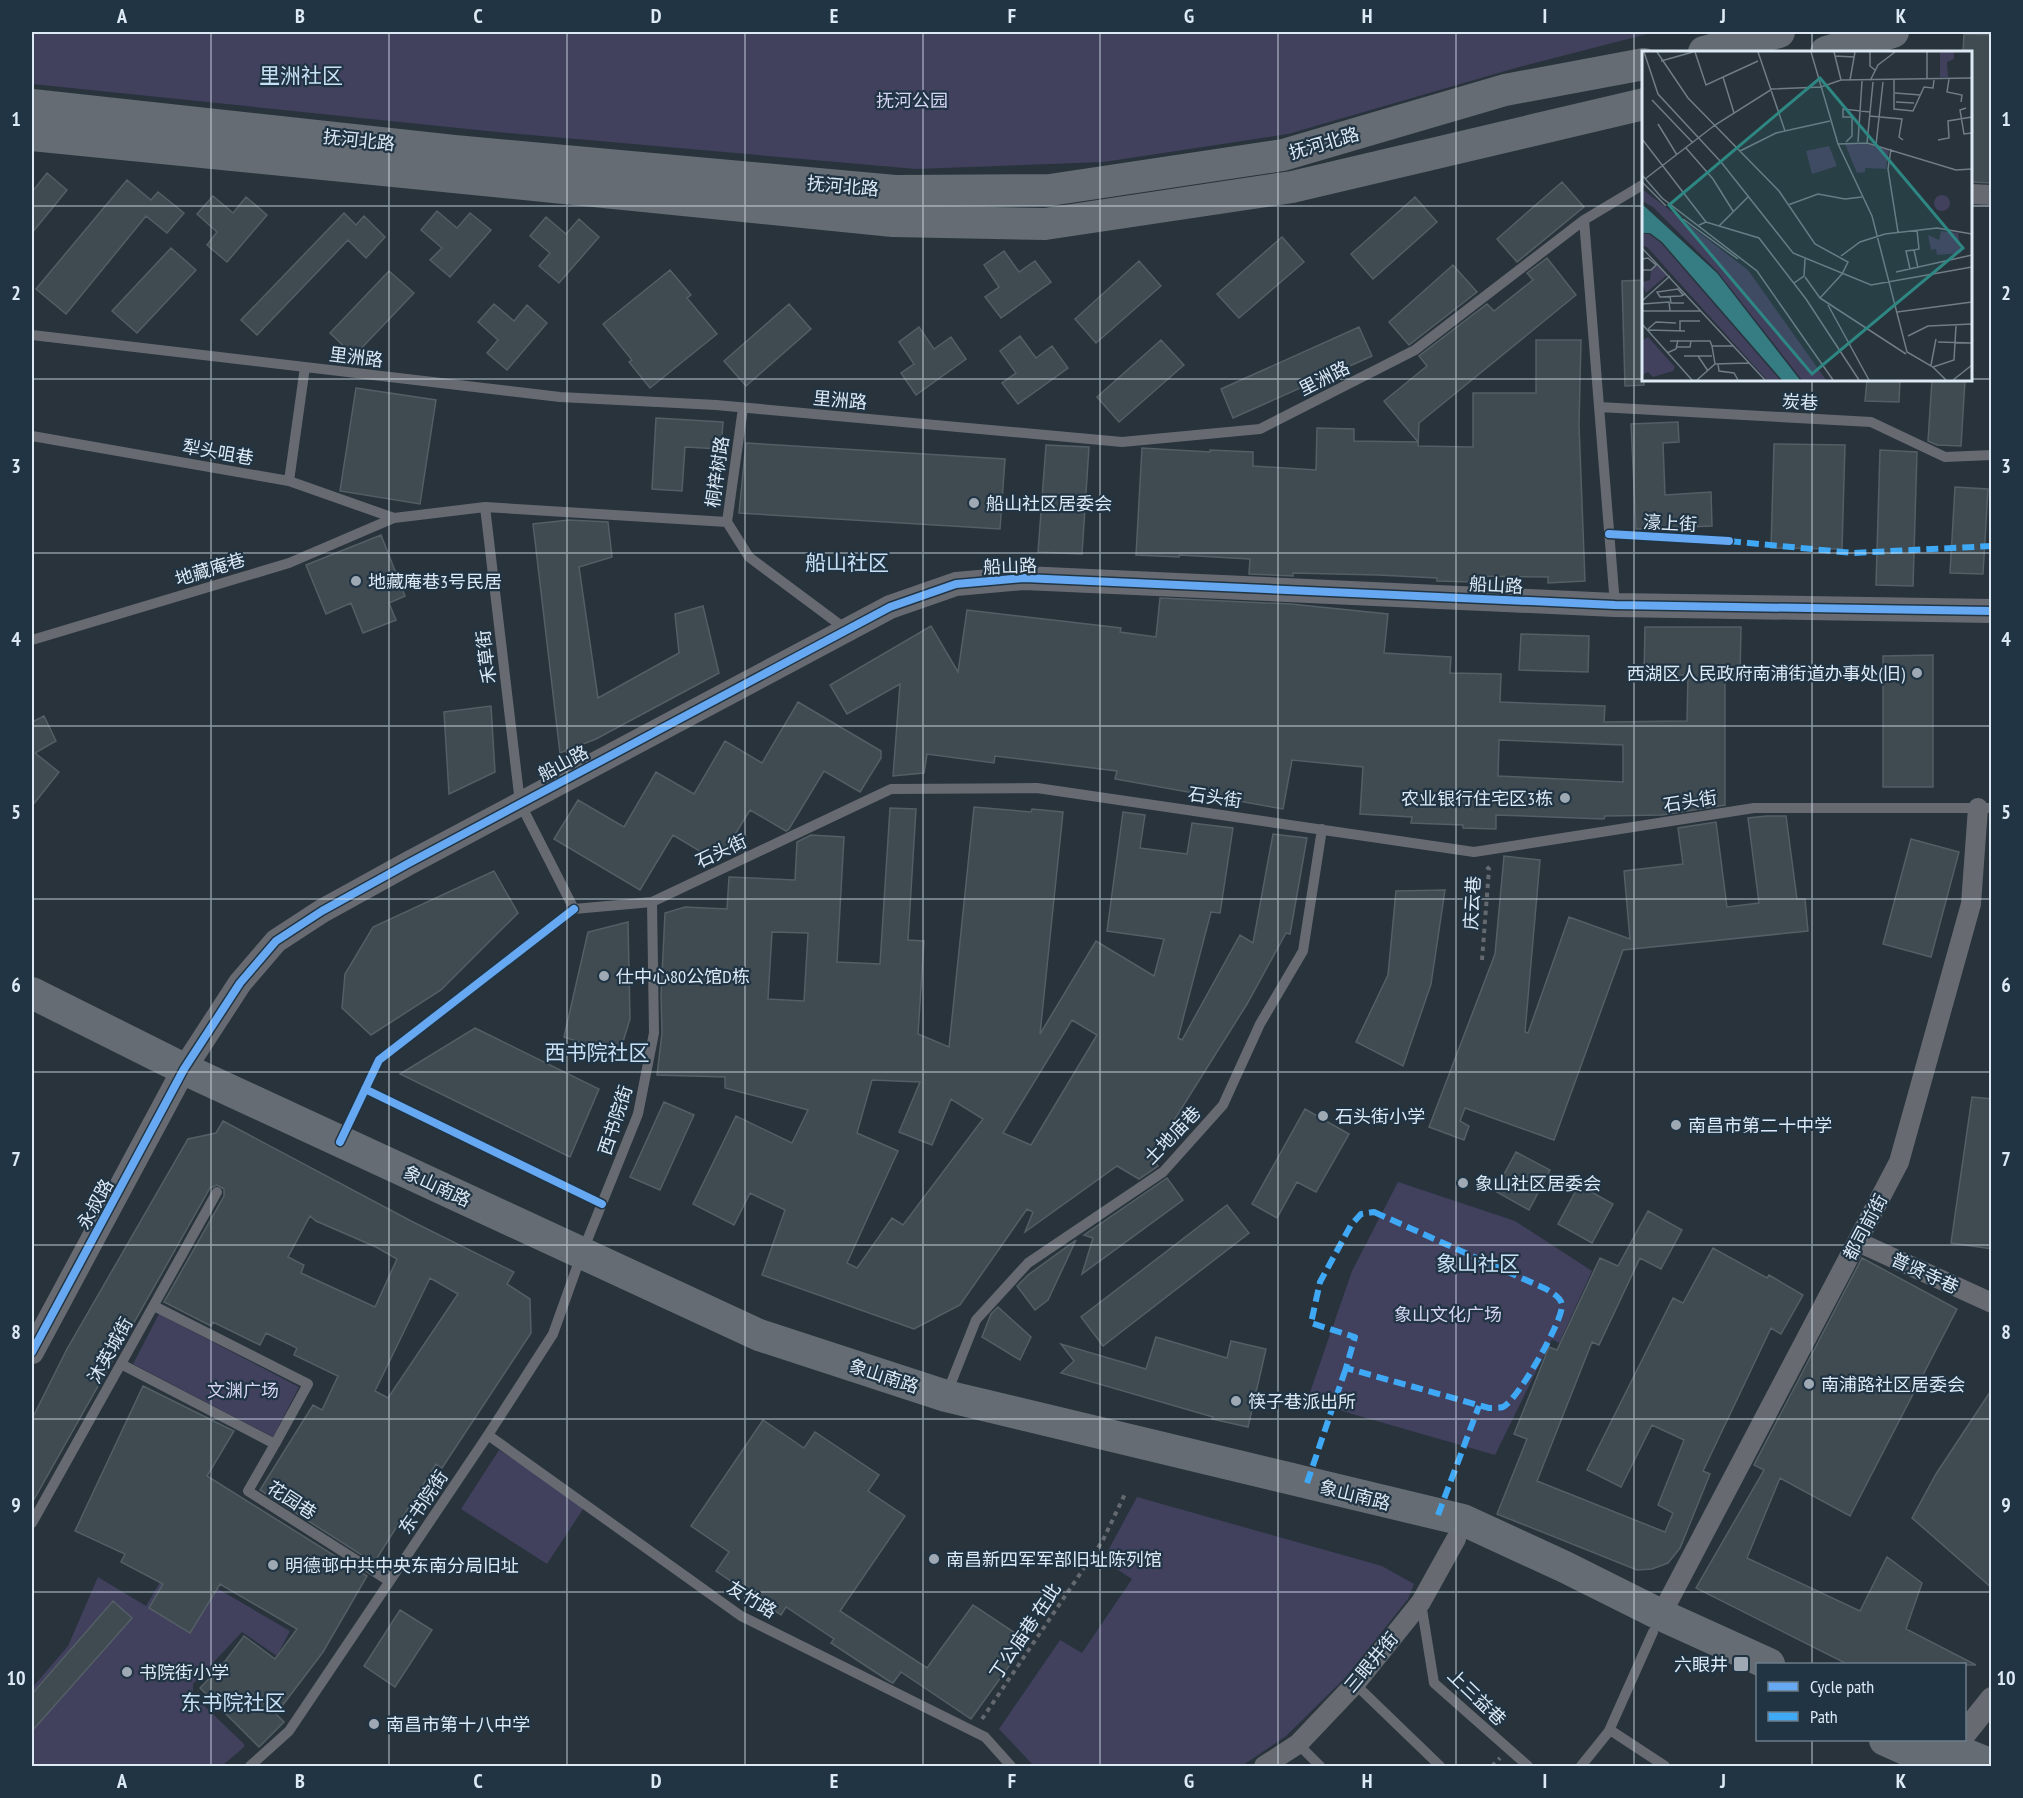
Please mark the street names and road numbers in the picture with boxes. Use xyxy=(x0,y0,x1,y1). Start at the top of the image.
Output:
street label: 抚河北路 xyxy=(1286,122,1362,164)
street label: 抚河北路 xyxy=(322,125,396,155)
street label: 抚河北路 xyxy=(806,171,880,201)
street label: 里洲路 xyxy=(328,342,384,372)
street label: 里洲路 xyxy=(1295,355,1353,401)
street label: 里洲路 xyxy=(812,386,868,414)
street label: 炭巷 xyxy=(1781,390,1819,414)
street label: 犁头咀巷 xyxy=(181,434,255,470)
street label: 桐梓树路 xyxy=(701,435,733,509)
street label: 濠上街 xyxy=(1642,510,1698,536)
street label: 地藏庵巷 xyxy=(172,547,248,591)
street label: 船山路 xyxy=(983,554,1037,578)
street label: 船山路 xyxy=(1468,572,1524,598)
street label: 禾草街 xyxy=(471,629,501,685)
street label: 船山路 xyxy=(534,740,592,786)
street label: 石头街 xyxy=(1187,782,1243,812)
street label: 石头街 xyxy=(1662,785,1718,817)
street label: 石头街 xyxy=(692,829,750,873)
street label: 庆云巷 xyxy=(1459,875,1485,931)
street label: 西书院街 xyxy=(593,1082,637,1158)
street label: 土地庙巷 xyxy=(1139,1101,1205,1169)
street label: 象山南路 xyxy=(400,1160,474,1212)
street label: 永叔路 xyxy=(72,1175,118,1233)
street label: 都司前街 xyxy=(1838,1190,1892,1264)
street label: 普贤寺巷 xyxy=(1888,1247,1962,1299)
street label: 沐英城街 xyxy=(82,1313,138,1387)
street label: 象山南路 xyxy=(846,1354,922,1398)
street label: 东书院街 xyxy=(393,1466,453,1538)
street label: 象山南路 xyxy=(1317,1475,1393,1515)
street label: 花园巷 xyxy=(263,1476,321,1524)
street label: 友竹路 xyxy=(723,1575,781,1623)
street label: 丁公庙巷 在此 xyxy=(984,1578,1066,1684)
street label: 三眼井街 xyxy=(1339,1627,1403,1697)
street label: 上三益巷 xyxy=(1443,1664,1511,1730)

